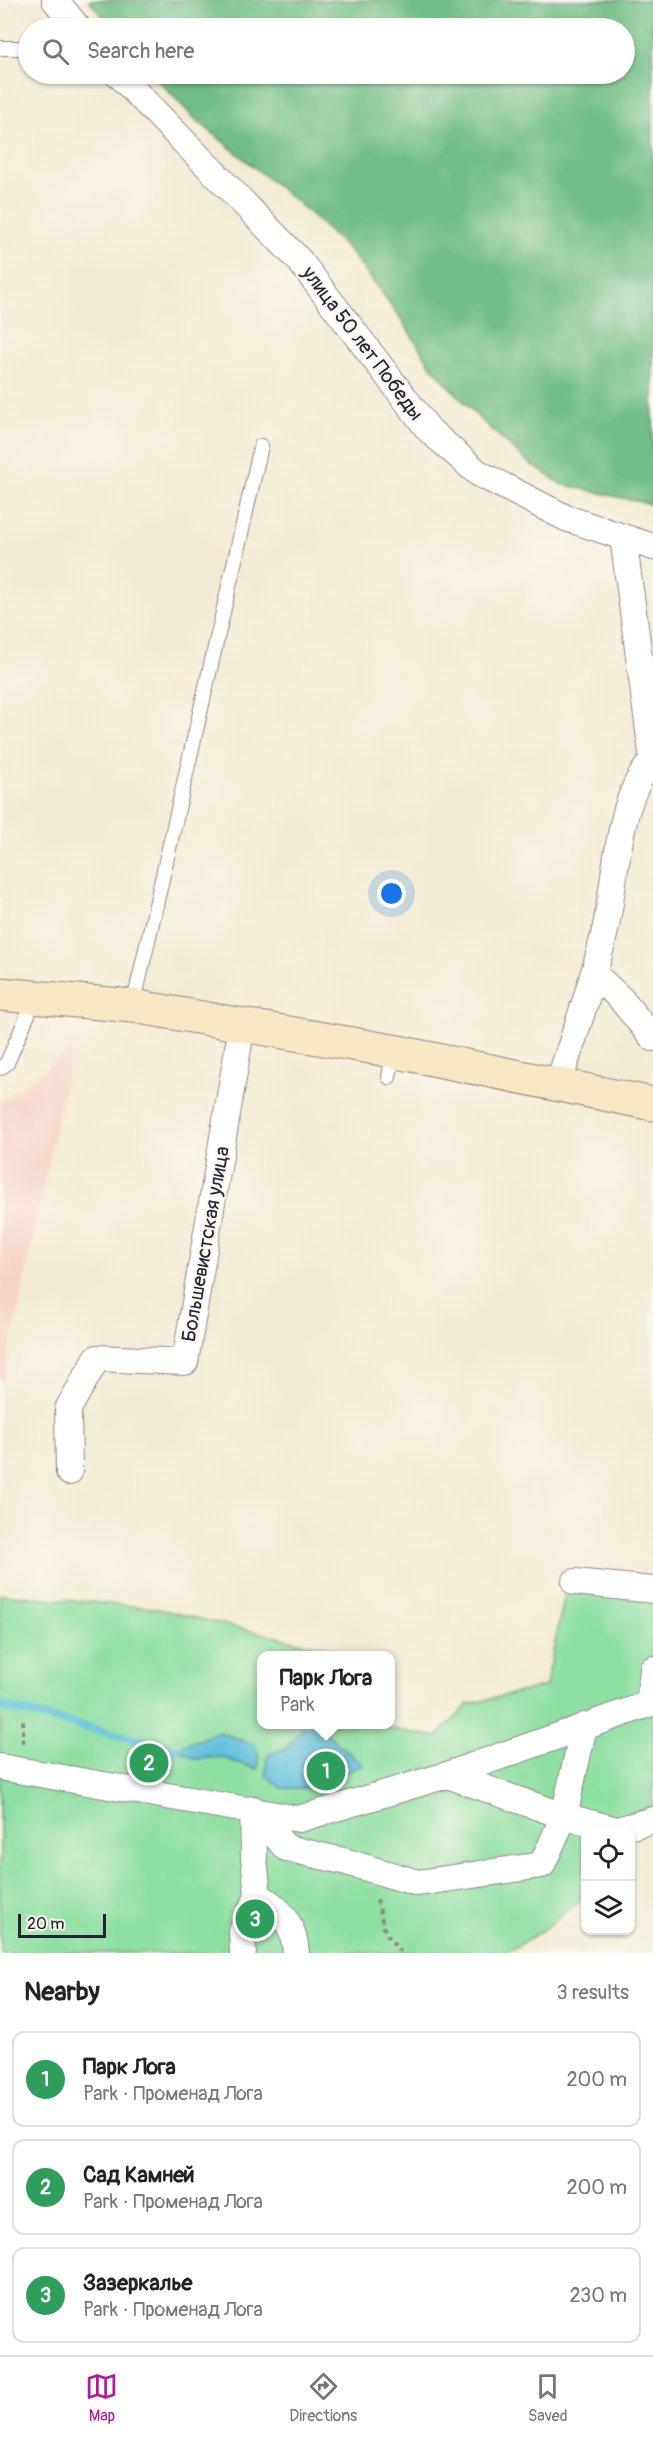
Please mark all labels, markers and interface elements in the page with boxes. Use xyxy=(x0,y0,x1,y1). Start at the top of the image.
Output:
search box xyxy=(18,18,635,84)
icon: search xyxy=(39,35,72,68)
text: Search here xyxy=(87,37,194,65)
street label: улица 50 лет Победы xyxy=(296,260,429,425)
your location xyxy=(377,879,406,908)
street label: Большевистская улица xyxy=(176,1144,235,1344)
popup xyxy=(257,1651,395,1729)
text: Парк Лога xyxy=(280,1664,372,1692)
text: Park xyxy=(280,1692,315,1717)
pin: 2 xyxy=(130,1740,168,1786)
pin: 1 xyxy=(306,1748,346,1794)
map controls xyxy=(581,1827,635,1935)
button: locate xyxy=(581,1827,635,1881)
button: layers xyxy=(581,1881,635,1935)
pin: 3 xyxy=(236,1896,274,1942)
scale bar xyxy=(18,1911,106,1938)
text: 20 m xyxy=(27,1914,65,1934)
text: Nearby xyxy=(24,1976,100,2008)
text: 3 results xyxy=(557,1980,629,2005)
text: Парк Лога xyxy=(83,2053,176,2081)
text: 1 xyxy=(42,2067,49,2092)
text: 200 m xyxy=(566,2067,627,2092)
text: Park · Променад Лога xyxy=(83,2081,263,2106)
text: Сад Камней xyxy=(83,2161,195,2189)
text: 2 xyxy=(40,2175,51,2200)
text: 200 m xyxy=(566,2175,627,2200)
text: Park · Променад Лога xyxy=(83,2189,263,2214)
text: Зазеркалье xyxy=(83,2269,192,2297)
text: 3 xyxy=(40,2283,51,2308)
text: 230 m xyxy=(570,2283,627,2308)
text: Park · Променад Лога xyxy=(83,2297,263,2322)
tab: Map xyxy=(85,2370,118,2426)
tab: Directions xyxy=(289,2370,357,2426)
tab: Saved xyxy=(528,2370,568,2426)

